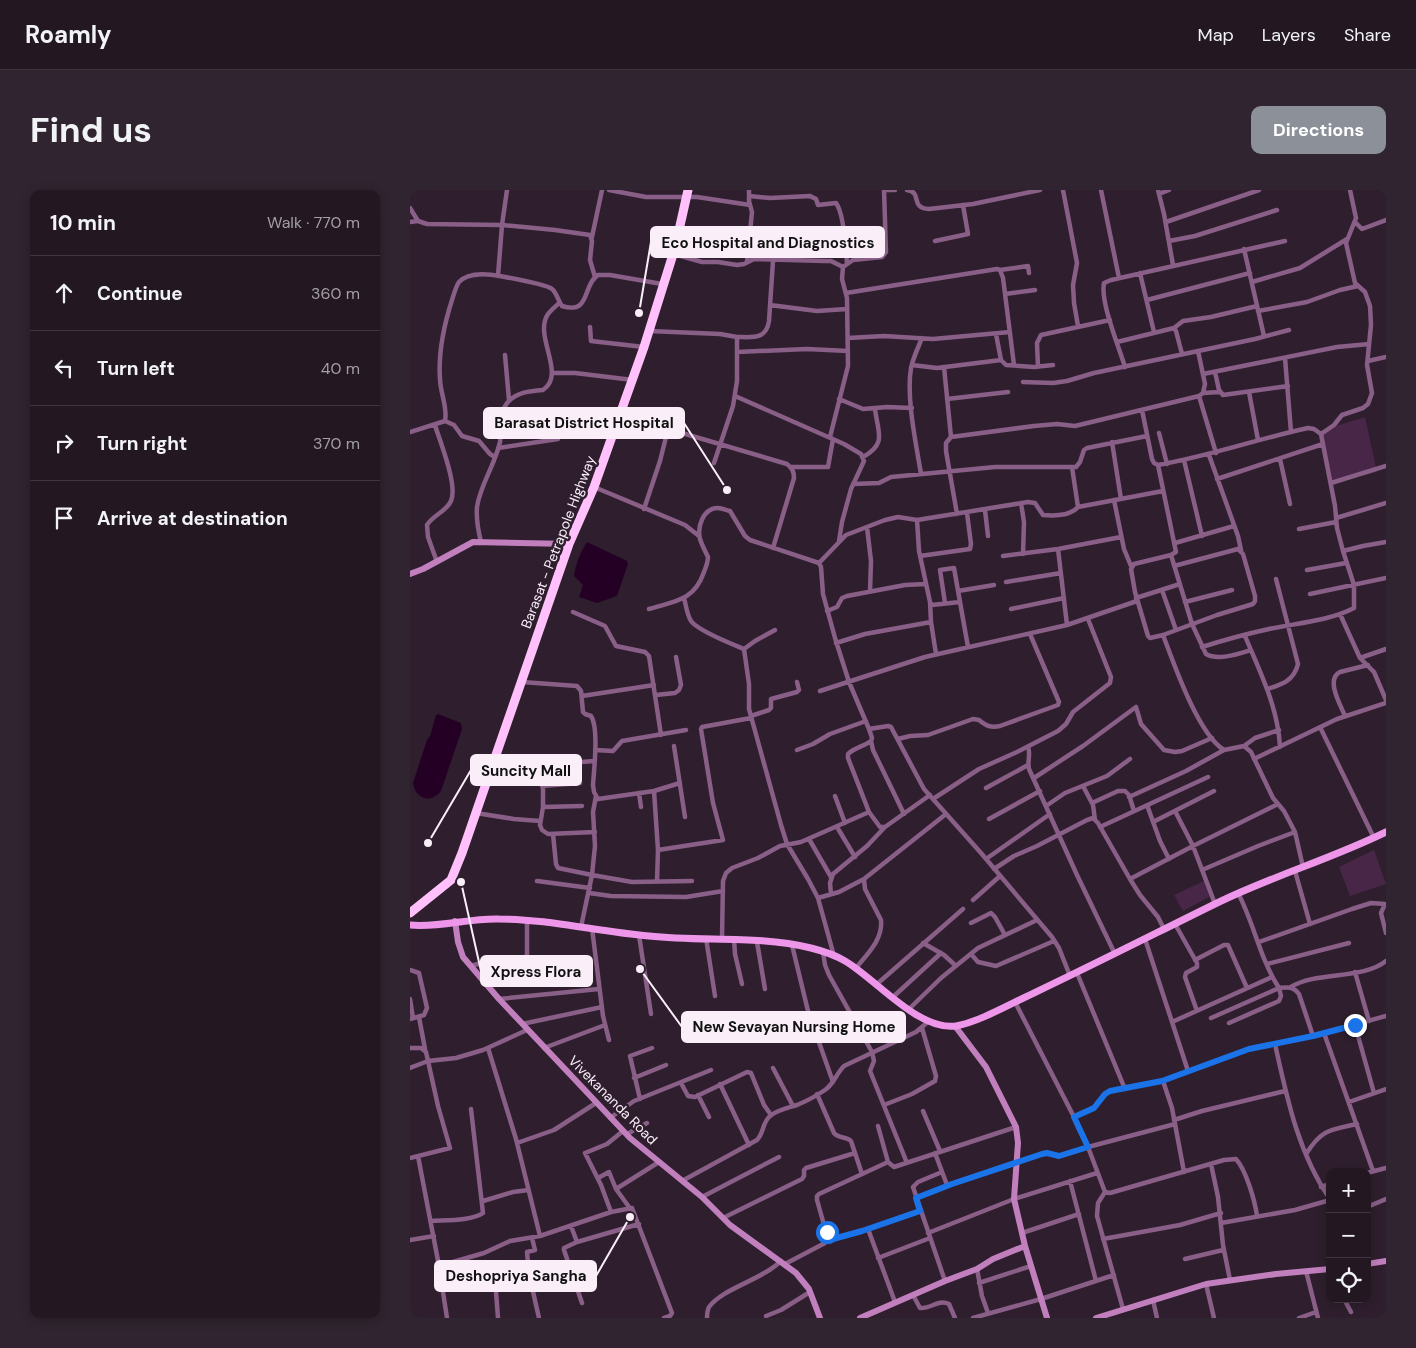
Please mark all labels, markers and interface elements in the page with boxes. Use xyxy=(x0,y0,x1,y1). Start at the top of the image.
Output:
text: Roamly xyxy=(25,19,112,50)
text: Map xyxy=(1198,23,1234,47)
text: Layers xyxy=(1262,23,1316,47)
text: Share xyxy=(1344,23,1391,47)
button: Directions xyxy=(1251,106,1386,154)
text: Find us xyxy=(30,107,152,153)
text: 10 min xyxy=(50,209,116,237)
text: Walk · 770 m xyxy=(267,212,360,233)
callout: Eco Hospital and Diagnostics xyxy=(651,227,884,257)
text: Eco Hospital and Diagnostics xyxy=(662,233,874,253)
icon: ahead xyxy=(50,279,78,307)
text: Continue xyxy=(97,281,183,306)
text: 360 m xyxy=(311,283,360,304)
icon: left xyxy=(50,354,78,382)
text: Turn left xyxy=(97,356,175,381)
text: 40 m xyxy=(321,358,360,379)
callout: Barasat District Hospital xyxy=(484,408,684,438)
text: Barasat District Hospital xyxy=(494,413,674,433)
icon: right xyxy=(50,429,78,457)
text: Turn right xyxy=(97,431,187,456)
text: 370 m xyxy=(313,433,360,454)
street label: Barasat - Petrapole Highway xyxy=(517,453,599,631)
icon: arrive xyxy=(50,504,78,532)
text: Arrive at destination xyxy=(97,506,288,531)
callout: Suncity Mall xyxy=(471,755,581,785)
text: Suncity Mall xyxy=(481,761,571,781)
callout: Xpress Flora xyxy=(481,956,592,986)
text: Xpress Flora xyxy=(491,962,581,982)
callout: New Sevayan Nursing Home xyxy=(682,1012,905,1042)
route end xyxy=(1344,1014,1367,1037)
text: New Sevayan Nursing Home xyxy=(693,1017,895,1037)
street label: Vivekananda Road xyxy=(565,1052,661,1148)
map controls xyxy=(1326,1168,1371,1303)
button: + xyxy=(1326,1168,1371,1213)
button: − xyxy=(1326,1213,1371,1258)
route start xyxy=(816,1221,839,1244)
button: locate xyxy=(1326,1258,1371,1303)
callout: Deshopriya Sangha xyxy=(435,1261,596,1291)
text: Deshopriya Sangha xyxy=(446,1266,586,1286)

